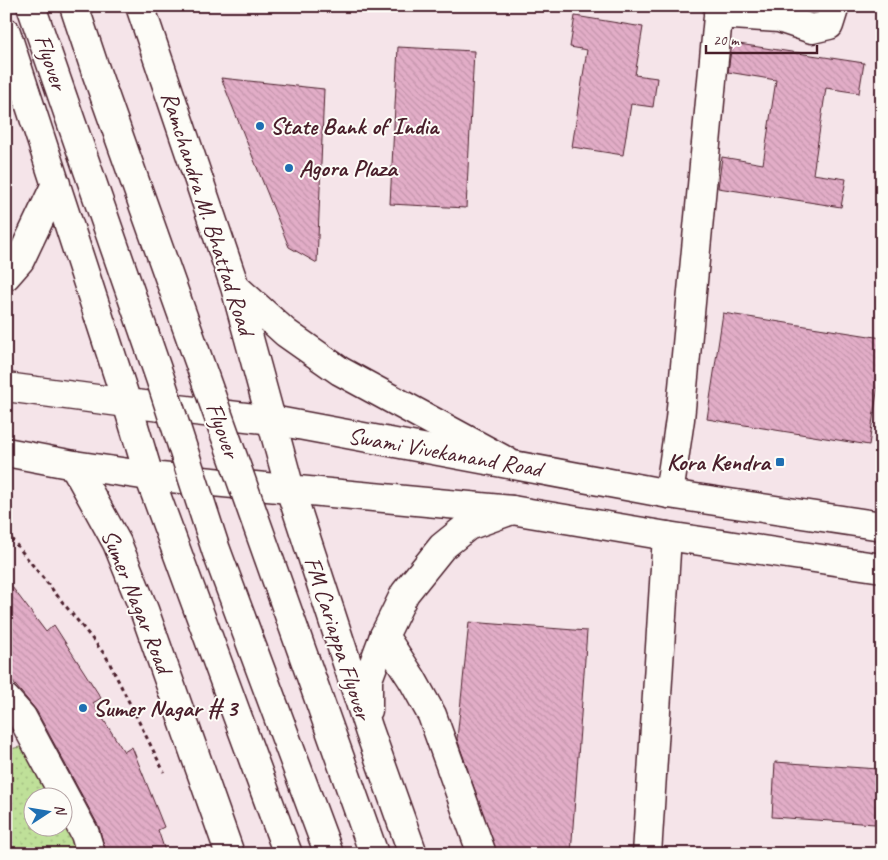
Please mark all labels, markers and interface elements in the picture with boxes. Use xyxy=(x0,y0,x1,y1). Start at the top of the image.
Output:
scale bar xyxy=(706,22,817,54)
street label: Flyover xyxy=(28,30,75,96)
text: 20 m xyxy=(713,31,740,50)
street label: Ramchandra M. Bhattad Road xyxy=(155,88,263,342)
place label: State Bank of India xyxy=(270,111,440,141)
marker: State Bank of India xyxy=(254,120,266,132)
place label: Agora Plaza xyxy=(299,153,399,183)
marker: Agora Plaza xyxy=(283,162,295,174)
street label: Flyover xyxy=(199,398,248,464)
street label: Swami Vivekanand Road xyxy=(346,420,548,484)
place label: Kora Kendra xyxy=(667,447,772,477)
marker: Kora Kendra xyxy=(774,456,786,468)
street label: Sumer Nagar Road xyxy=(95,525,181,680)
street label: FM Cariappa Flyover xyxy=(298,553,379,725)
place label: Sumer Nagar # 3 xyxy=(93,693,239,723)
marker: Sumer Nagar # 3 xyxy=(77,702,89,714)
north arrow xyxy=(22,788,72,838)
text: N xyxy=(51,803,70,818)

